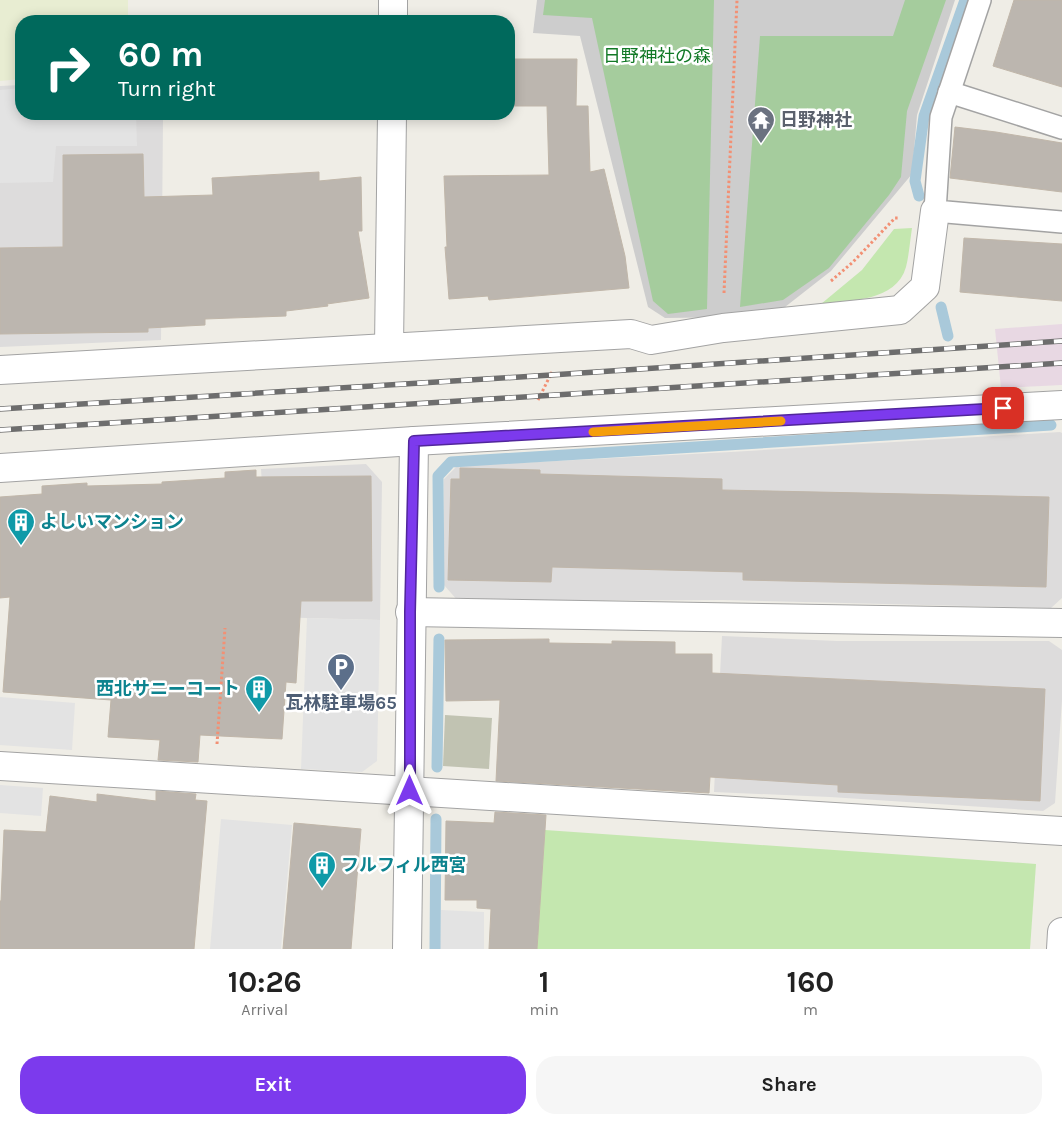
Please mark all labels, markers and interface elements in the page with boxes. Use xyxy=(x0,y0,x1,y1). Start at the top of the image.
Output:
text: 60 m xyxy=(118,34,203,75)
icon: right xyxy=(35,35,100,100)
park label: 日野神社の森 xyxy=(603,45,711,67)
text: Turn right xyxy=(118,76,216,102)
temple icon: 日野神社 xyxy=(746,105,776,144)
place label: 日野神社 xyxy=(780,109,852,131)
pin xyxy=(982,387,1024,429)
icon: arrive xyxy=(989,394,1017,422)
building icon: よしいマンション xyxy=(6,507,36,546)
place label: よしいマンション xyxy=(40,511,184,533)
parking icon: 瓦林駐車場65 xyxy=(326,652,356,691)
building icon: 西北サニーコート xyxy=(244,674,274,713)
place label: 西北サニーコート xyxy=(96,678,240,700)
place label: 瓦林駐車場65 xyxy=(285,692,397,714)
position arrow xyxy=(383,764,435,816)
building icon: フルフィル西宮 xyxy=(307,850,337,889)
place label: フルフィル西宮 xyxy=(341,854,467,876)
text: 10:26 xyxy=(228,964,302,1000)
text: 1 xyxy=(539,964,549,1000)
text: 160 xyxy=(786,964,834,1000)
text: Arrival xyxy=(241,1000,288,1019)
text: min xyxy=(529,1000,559,1019)
text: m xyxy=(803,1000,818,1019)
button: Exit xyxy=(20,1056,526,1114)
button: Share xyxy=(536,1056,1042,1114)

